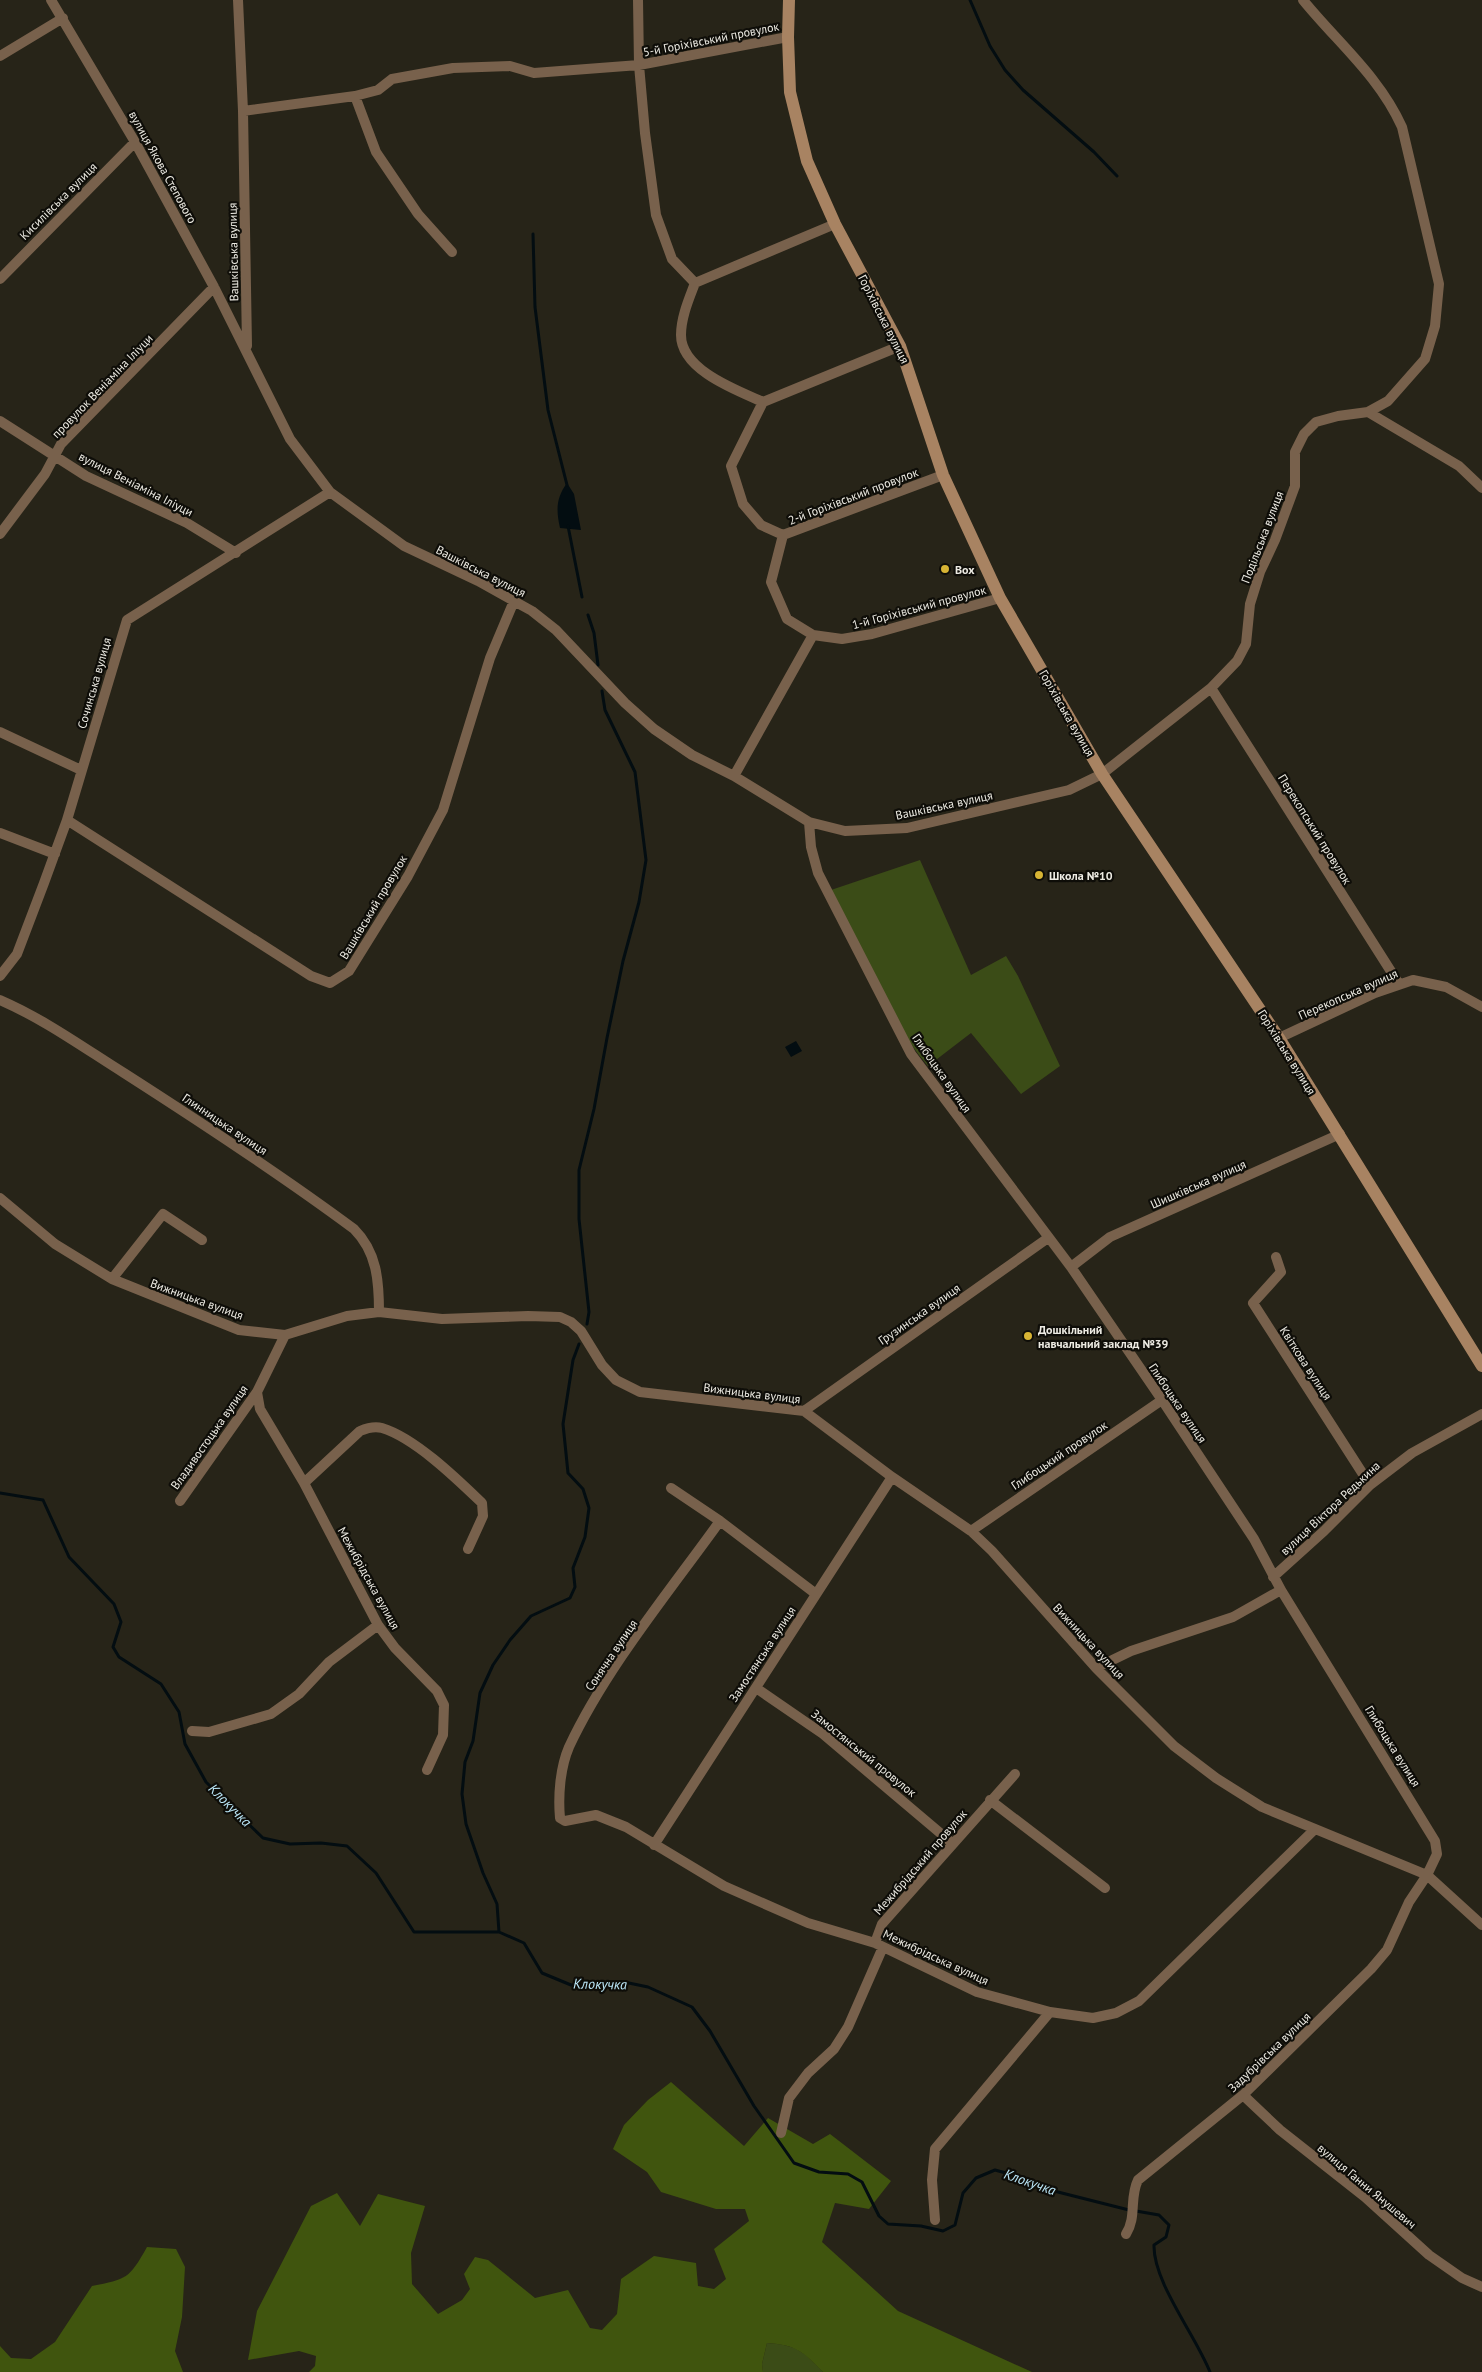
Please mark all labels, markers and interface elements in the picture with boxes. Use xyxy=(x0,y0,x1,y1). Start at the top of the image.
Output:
street label: 5-й Горіхівський провулок xyxy=(642,18,780,60)
street label: вулиця Якова Степового xyxy=(126,108,200,226)
street label: Кисилівська вулиця xyxy=(16,159,100,243)
street label: Вашківська вулиця xyxy=(225,202,241,302)
street label: Горіхівська вулиця xyxy=(855,272,913,366)
street label: провулок Веніаміна Іліуци xyxy=(48,331,156,441)
street label: вулиця Веніаміна Іліуци xyxy=(76,449,196,519)
street label: 2-й Горіхівський провулок xyxy=(786,464,920,528)
street label: Подільська вулиця xyxy=(1238,489,1286,585)
street label: Вашківська вулиця xyxy=(434,542,528,600)
place label: Box xyxy=(955,562,975,577)
marker: Box xyxy=(939,563,951,575)
street label: 1-й Горіхівський провулок xyxy=(850,582,988,632)
street label: Сочинська вулиця xyxy=(74,636,114,730)
street label: Горіхівська вулиця xyxy=(1036,667,1098,759)
street label: Перекопський провулок xyxy=(1275,771,1355,887)
street label: Вашківська вулиця xyxy=(894,787,994,823)
street label: Вашківський провулок xyxy=(336,852,410,962)
place label: Школа №10 xyxy=(1049,868,1113,883)
marker: Школа №10 xyxy=(1033,869,1045,881)
street label: Перекопська вулиця xyxy=(1296,965,1400,1023)
street label: Горіхівська вулиця xyxy=(1255,1007,1319,1097)
street label: Глибоцька вулиця xyxy=(909,1031,975,1115)
street label: Глинницька вулиця xyxy=(180,1090,270,1158)
street label: Шишківська вулиця xyxy=(1148,1156,1248,1212)
street label: Вижницька вулиця xyxy=(148,1275,246,1323)
street label: Грузинська вулиця xyxy=(875,1280,963,1348)
place label: Дошкільний навчальний заклад №39 xyxy=(1038,1322,1169,1351)
street label: Квіткова вулиця xyxy=(1277,1323,1335,1403)
marker: Дошкільний навчальний заклад №39 xyxy=(1022,1330,1034,1342)
street label: Глибоцька вулиця xyxy=(1146,1360,1210,1446)
street label: Вижницька вулиця xyxy=(703,1380,801,1406)
street label: Владивостоцька вулиця xyxy=(167,1382,251,1492)
street label: Глибоцький провулок xyxy=(1008,1417,1110,1493)
street label: вулиця Віктора Редькина xyxy=(1277,1458,1383,1558)
street label: Межибрідська вулиця xyxy=(335,1524,403,1632)
street label: Вижницька вулиця xyxy=(1050,1600,1128,1682)
street label: Замостянська вулиця xyxy=(725,1603,799,1705)
street label: Сонячна вулиця xyxy=(582,1616,640,1694)
street label: Глибоцька вулиця xyxy=(1362,1703,1424,1789)
street label: Замостянський провулок xyxy=(808,1706,920,1800)
water label: Клокучка xyxy=(205,1780,256,1831)
street label: Межибрідський провулок xyxy=(870,1806,970,1918)
street label: Межибрідська вулиця xyxy=(881,1926,991,1988)
water label: Клокучка xyxy=(573,1975,627,1993)
street label: Задубрівська вулиця xyxy=(1225,2009,1313,2095)
street label: вулиця Ганни Янушевич xyxy=(1315,2140,1419,2232)
water label: Клокучка xyxy=(1002,2165,1059,2199)

